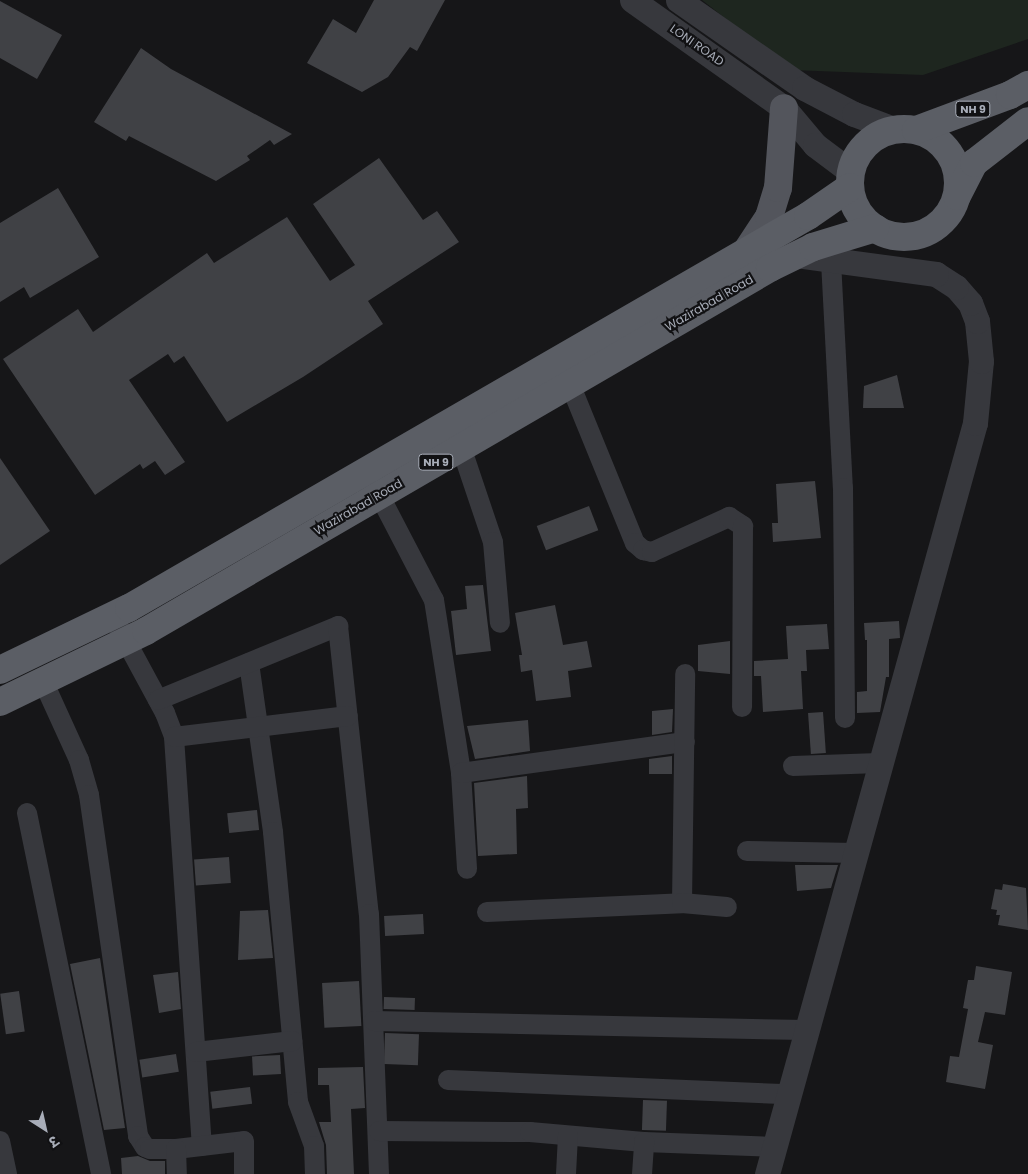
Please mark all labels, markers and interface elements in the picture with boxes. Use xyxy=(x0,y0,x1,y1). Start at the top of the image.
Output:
street label: LONI ROAD xyxy=(667,21,727,69)
road number: NH 9 xyxy=(954,100,992,118)
street label: Wazirabad Road xyxy=(662,272,756,334)
road number: NH 9 xyxy=(417,454,455,471)
street label: Wazirabad Road xyxy=(311,476,405,538)
north arrow xyxy=(20,1104,70,1154)
text: उ xyxy=(45,1131,63,1152)

